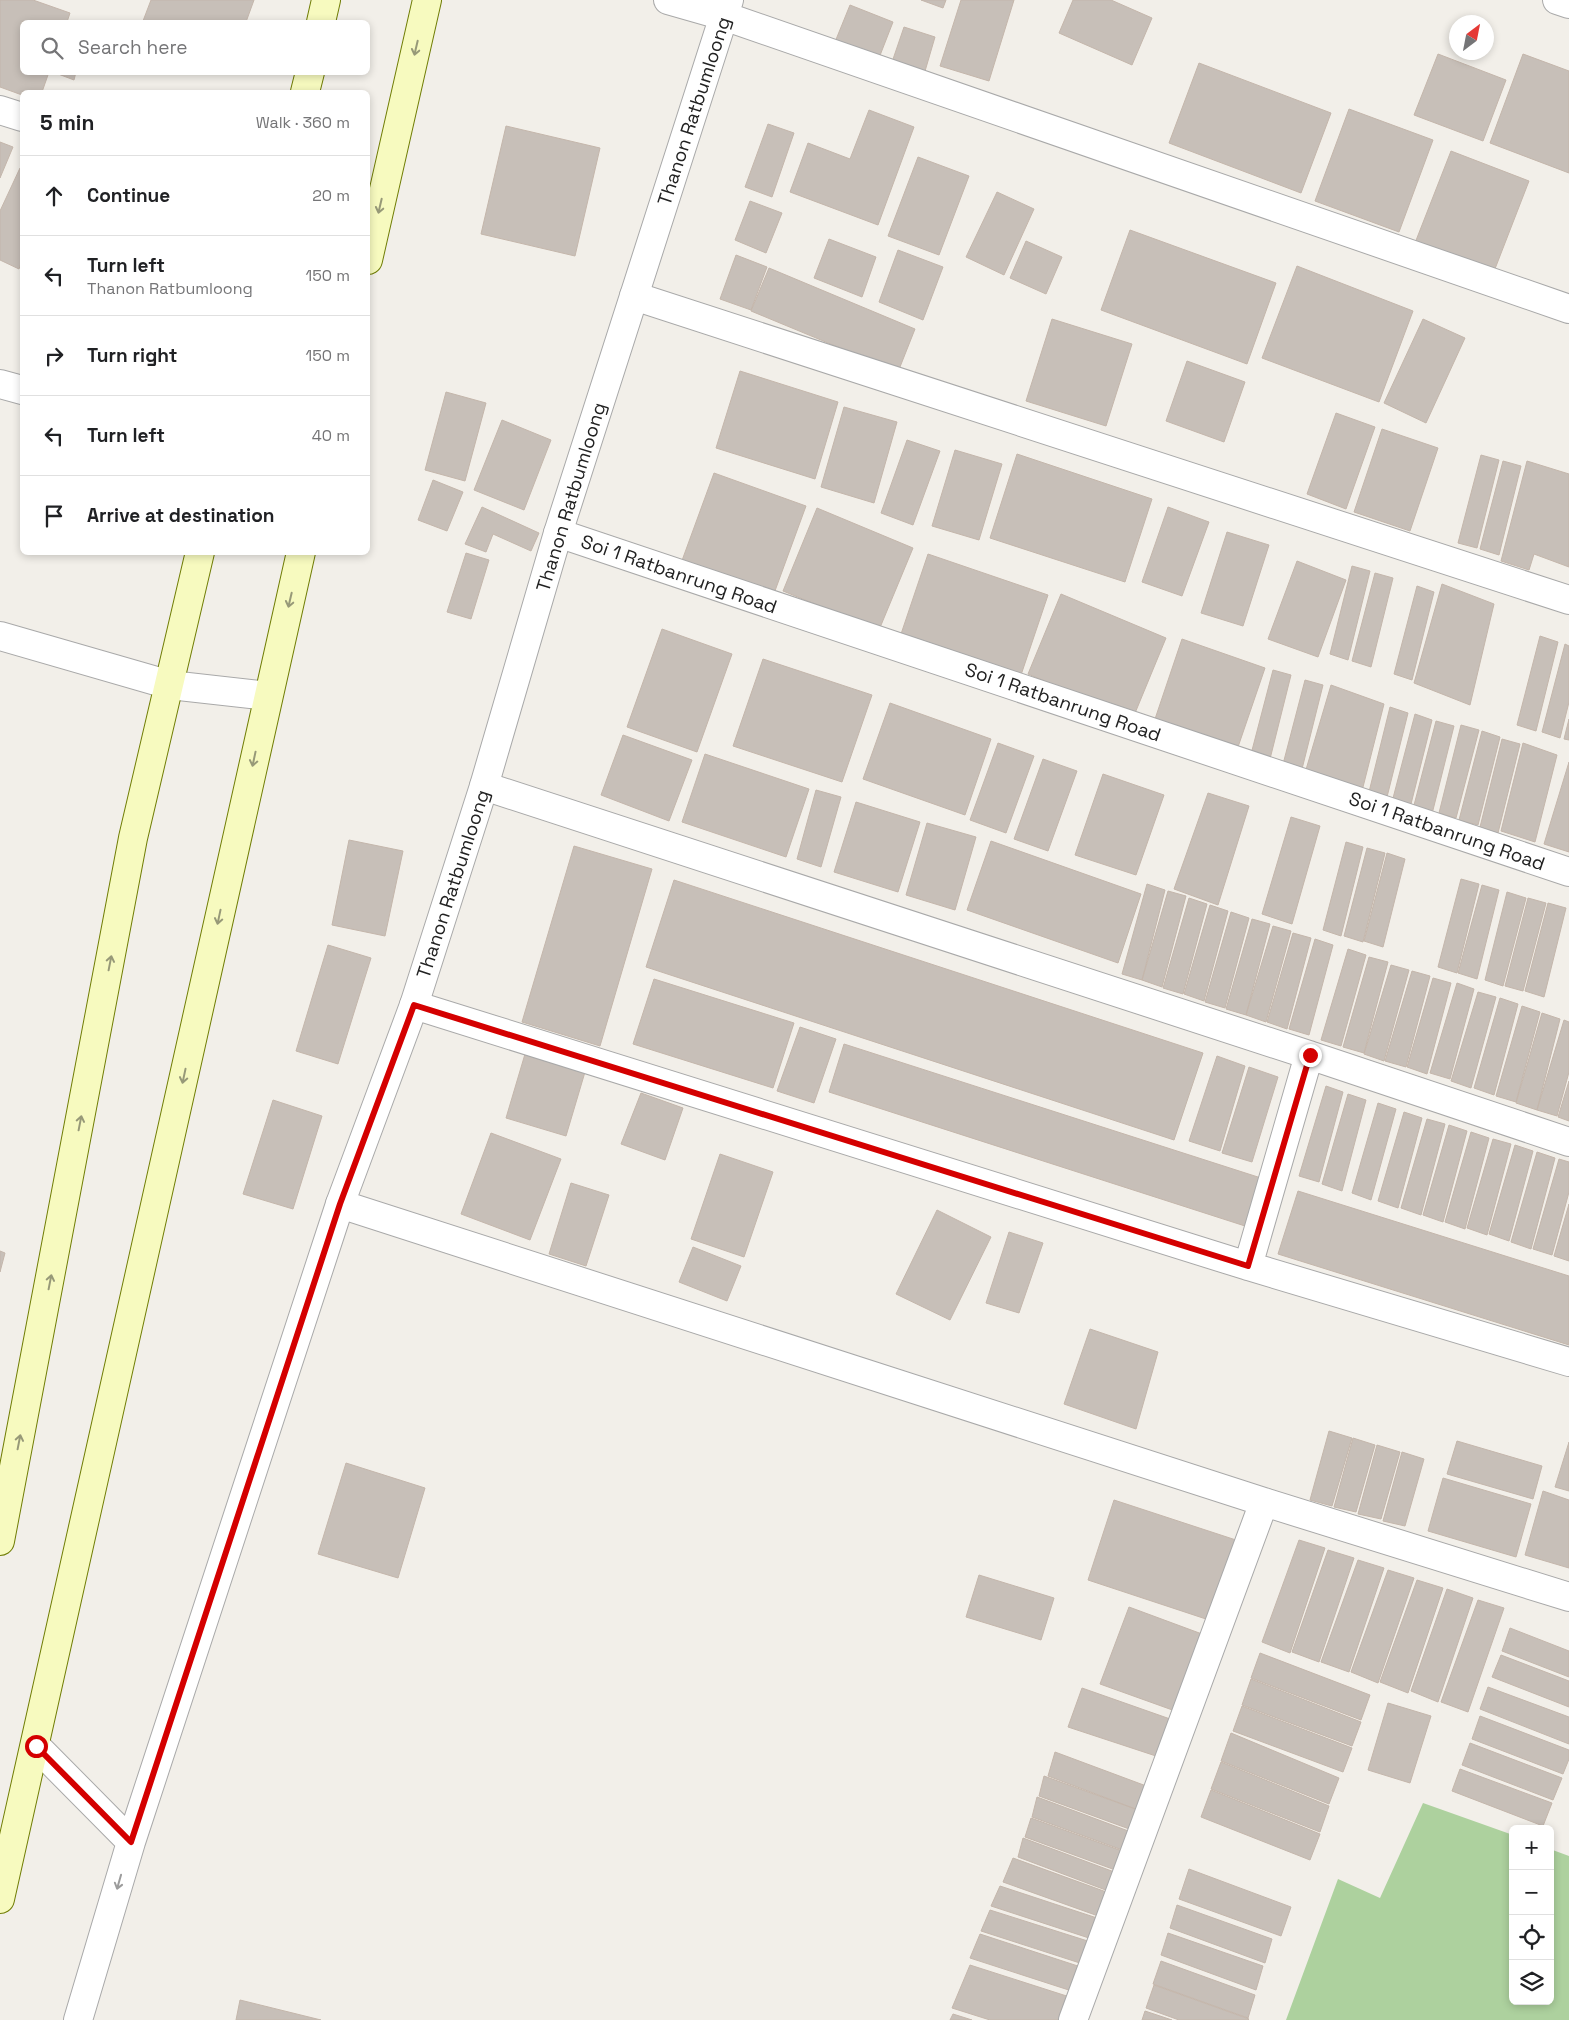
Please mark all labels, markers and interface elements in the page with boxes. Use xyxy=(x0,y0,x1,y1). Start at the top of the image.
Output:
street label: Thanon Ratbumloong xyxy=(652,14,736,208)
north arrow xyxy=(1449,15,1494,60)
search box xyxy=(20,20,370,75)
icon: search xyxy=(38,34,66,62)
text: Search here xyxy=(78,35,188,60)
one-way arrow xyxy=(411,39,420,55)
text: 5 min xyxy=(40,109,94,136)
text: Walk · 360 m xyxy=(256,112,350,133)
icon: ahead xyxy=(40,182,68,210)
text: Continue xyxy=(87,183,170,208)
text: 20 m xyxy=(312,185,350,206)
one-way arrow xyxy=(375,198,384,214)
text: Turn left xyxy=(87,253,165,278)
icon: left xyxy=(40,262,68,290)
text: 150 m xyxy=(306,265,350,286)
text: Thanon Ratbumloong xyxy=(87,278,253,299)
icon: right xyxy=(40,342,68,370)
text: Turn right xyxy=(87,343,177,368)
text: 150 m xyxy=(306,345,350,366)
street label: Thanon Ratbumloong xyxy=(530,399,612,595)
icon: left xyxy=(40,422,68,450)
text: Turn left xyxy=(87,423,165,448)
text: 40 m xyxy=(312,425,350,446)
icon: arrive xyxy=(40,502,68,530)
text: Arrive at destination xyxy=(87,503,275,528)
street label: Soi 1 Ratbanrung Road xyxy=(578,529,780,619)
one-way arrow xyxy=(285,592,294,608)
street label: Soi 1 Ratbanrung Road xyxy=(962,657,1164,747)
one-way arrow xyxy=(249,750,259,766)
street label: Soi 1 Ratbanrung Road xyxy=(1346,786,1548,876)
street label: Thanon Ratbumloong xyxy=(411,787,495,981)
one-way arrow xyxy=(214,909,223,925)
one-way arrow xyxy=(105,955,115,971)
route end xyxy=(1299,1044,1322,1067)
one-way arrow xyxy=(179,1067,188,1083)
one-way arrow xyxy=(75,1115,85,1131)
one-way arrow xyxy=(45,1275,55,1291)
one-way arrow xyxy=(15,1434,25,1450)
route start xyxy=(25,1735,48,1758)
map controls xyxy=(1509,1825,1554,2005)
button: + xyxy=(1509,1825,1554,1870)
button: − xyxy=(1509,1870,1554,1915)
one-way arrow xyxy=(113,1874,123,1890)
button: locate xyxy=(1509,1915,1554,1960)
button: layers xyxy=(1509,1960,1554,2005)

